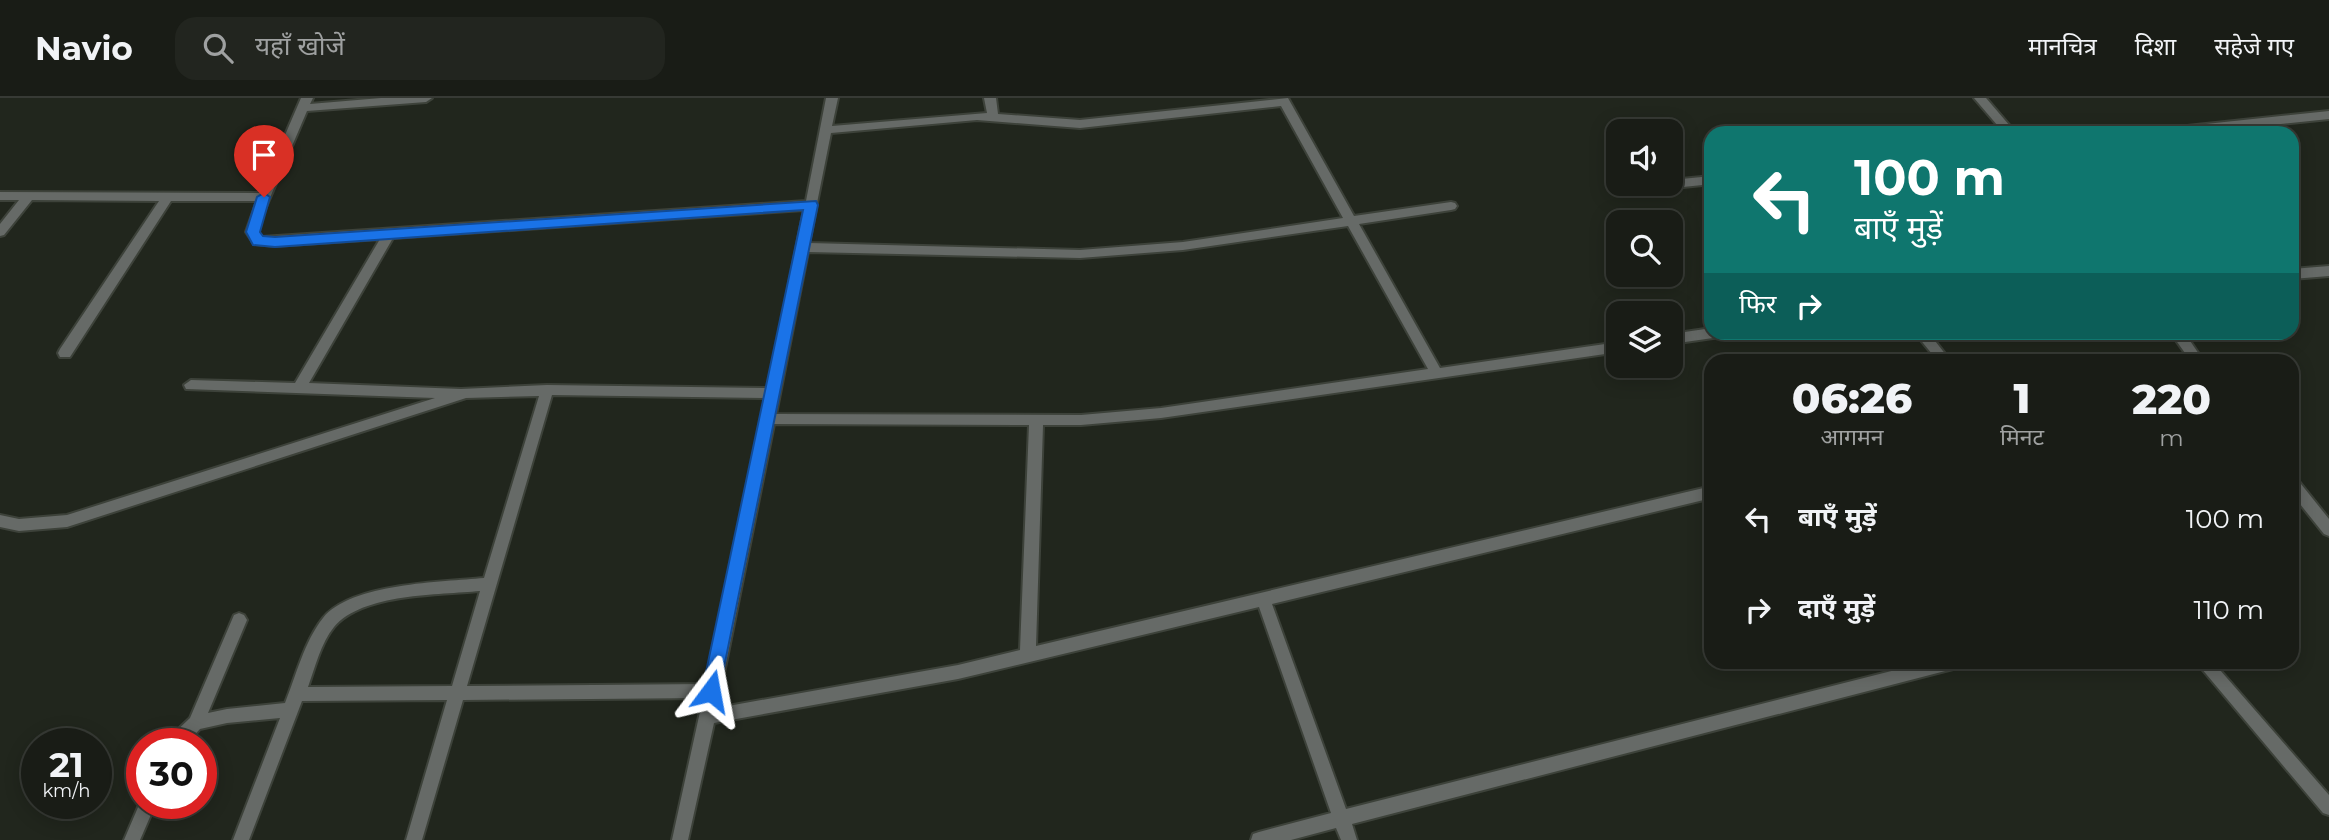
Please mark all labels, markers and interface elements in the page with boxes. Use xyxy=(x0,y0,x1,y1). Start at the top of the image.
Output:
search box xyxy=(175,17,665,80)
text: Navio xyxy=(35,28,133,68)
icon: search xyxy=(199,29,237,67)
text: यहाँ खोजें xyxy=(255,30,345,62)
text: मानचित्र xyxy=(2028,32,2097,61)
text: दिशा xyxy=(2135,32,2176,61)
text: सहेजे गए xyxy=(2214,32,2294,61)
map controls xyxy=(1606,119,1683,378)
button: sound xyxy=(1606,119,1683,196)
pin xyxy=(234,125,294,197)
icon: arrive xyxy=(245,136,283,174)
text: 100 m xyxy=(1854,148,2005,207)
icon: left xyxy=(1739,154,1830,245)
text: बाएँ मुड़ें xyxy=(1854,208,1943,247)
button: search xyxy=(1606,210,1683,287)
icon: right xyxy=(1790,287,1828,325)
text: फिर xyxy=(1739,288,1776,320)
button: layers xyxy=(1606,301,1683,378)
text: 06:26 xyxy=(1792,372,1912,424)
text: 1 xyxy=(2014,372,2031,424)
text: 220 xyxy=(2132,373,2211,425)
text: आगमन xyxy=(1821,423,1884,451)
text: मिनट xyxy=(2000,423,2044,451)
text: m xyxy=(2159,424,2184,452)
icon: left xyxy=(1739,500,1777,538)
text: बाएँ मुड़ें xyxy=(1798,501,1877,533)
text: 100 m xyxy=(2186,503,2264,535)
icon: right xyxy=(1739,591,1777,629)
text: दाएँ मुड़ें xyxy=(1798,592,1875,624)
text: 110 m xyxy=(2194,594,2264,626)
position arrow xyxy=(674,654,748,728)
speed limit sign: 30 xyxy=(126,728,217,819)
text: 21 xyxy=(49,743,84,786)
text: km/h xyxy=(42,780,91,802)

